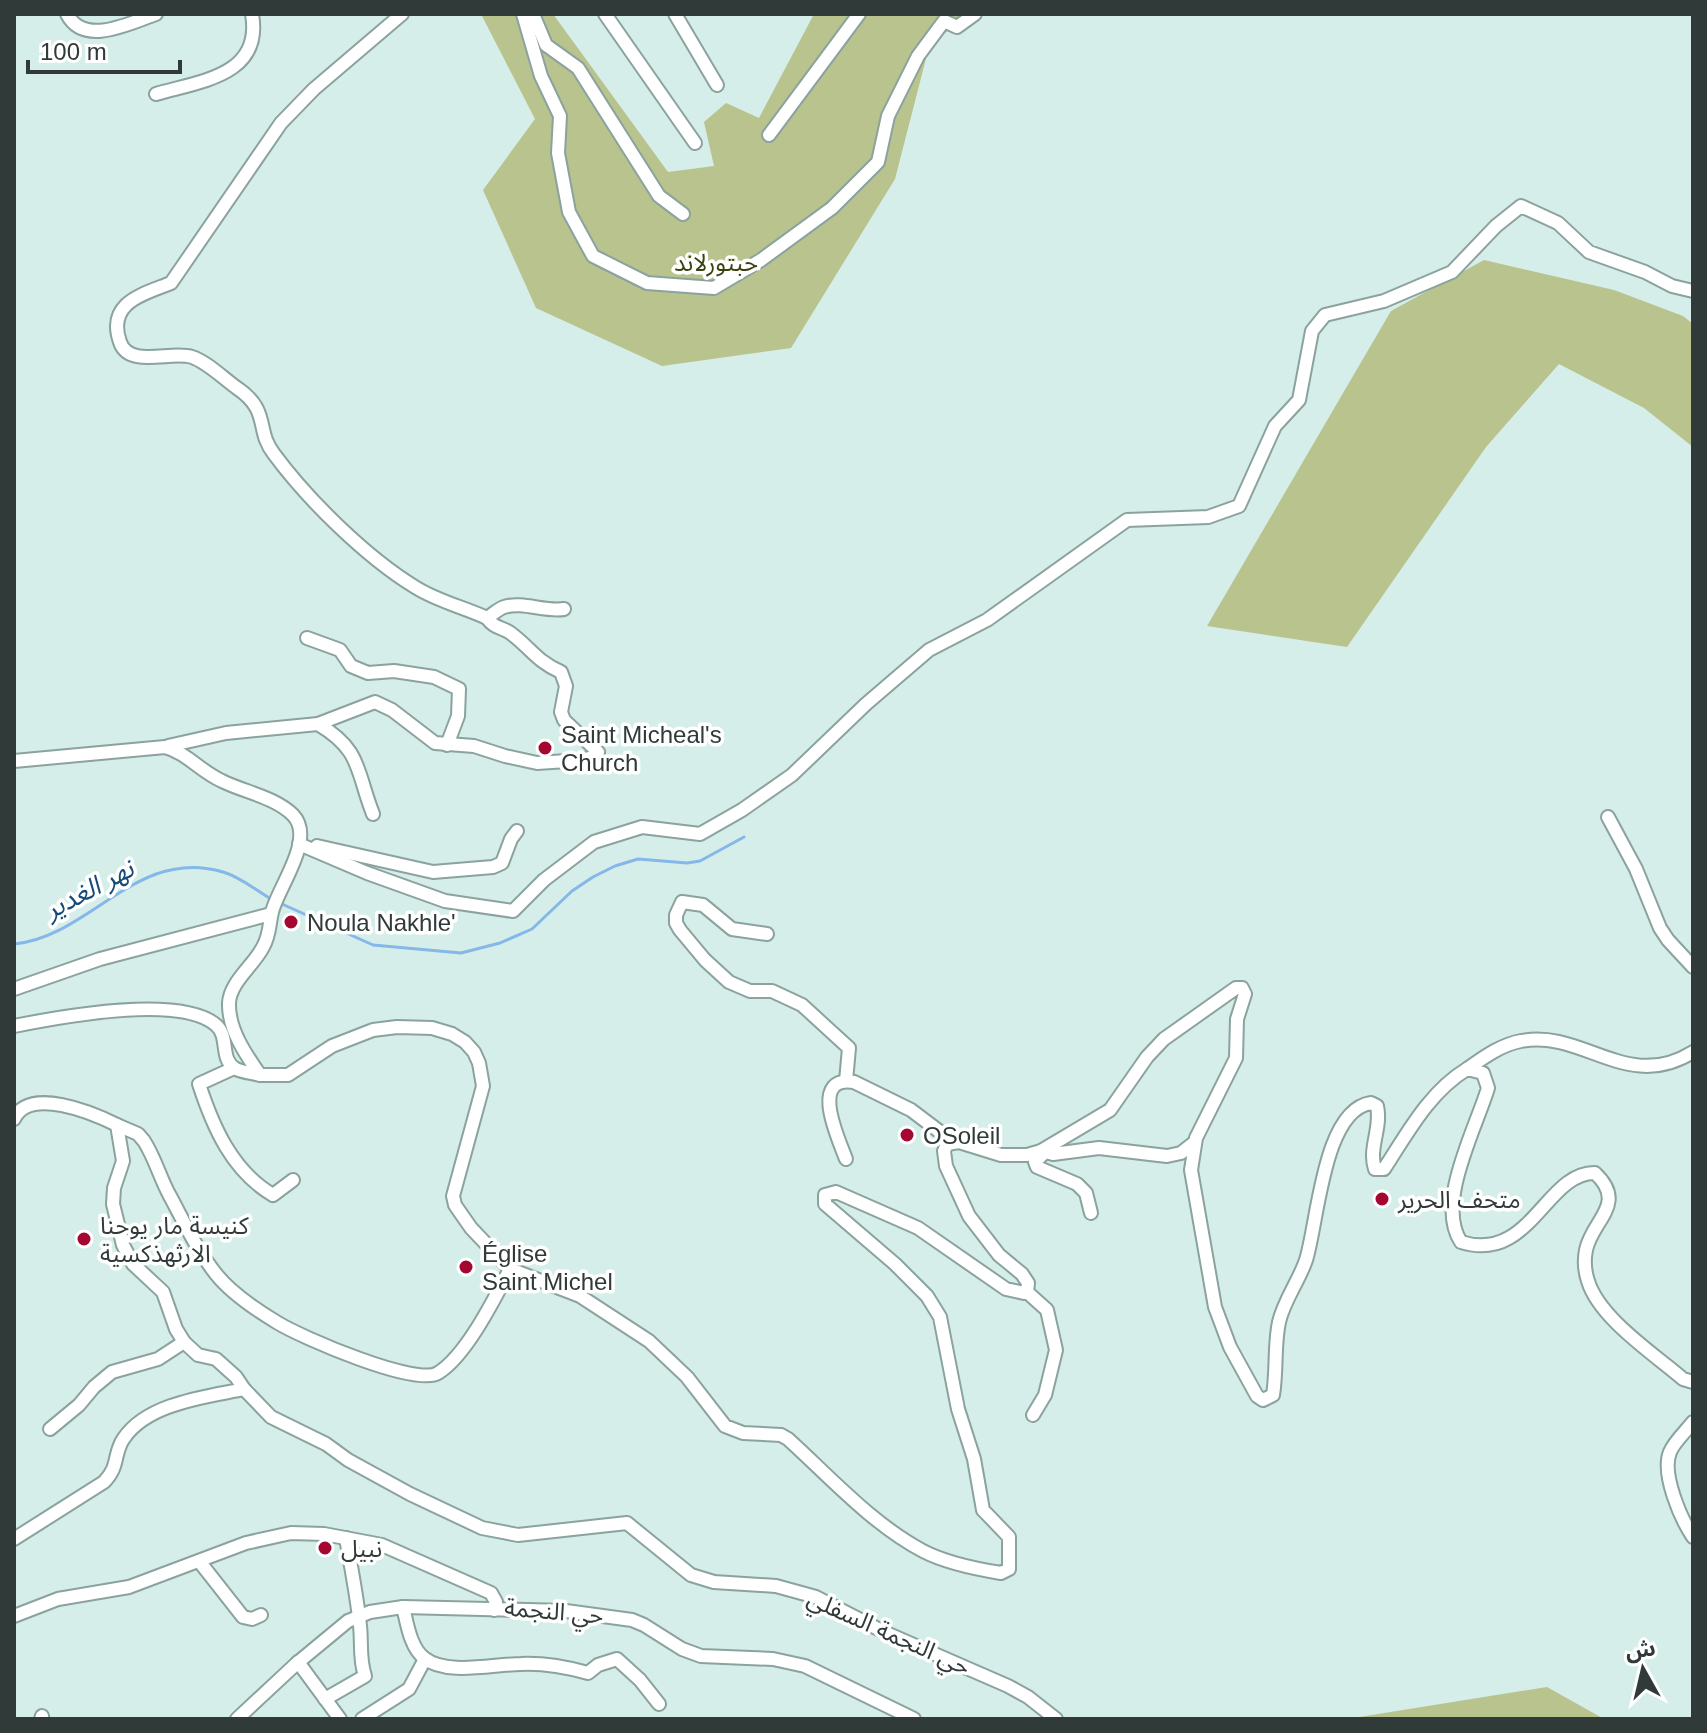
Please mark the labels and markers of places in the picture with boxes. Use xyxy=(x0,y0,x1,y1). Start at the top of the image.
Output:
place label: Saint Micheal's Church xyxy=(561,721,722,776)
marker: Saint Micheal's Church xyxy=(536,739,554,757)
place label: Noula Nakhle' xyxy=(307,909,456,936)
marker: Noula Nakhle' xyxy=(282,913,300,931)
place label: OSoleil xyxy=(923,1122,1000,1149)
marker: OSoleil xyxy=(898,1126,916,1144)
place label: متحف الحرير xyxy=(1397,1186,1521,1214)
marker: متحف الحرير xyxy=(1373,1190,1391,1208)
place label: كنيسة مار يوحنا الارثهذكسية xyxy=(100,1212,250,1268)
marker: كنيسة مار يوحنا الارثهذكسية xyxy=(75,1230,93,1248)
place label: Église Saint Michel xyxy=(482,1240,613,1295)
marker: Église Saint Michel xyxy=(457,1258,475,1276)
place label: نبيل xyxy=(341,1535,382,1562)
marker: نبيل xyxy=(316,1539,334,1557)

